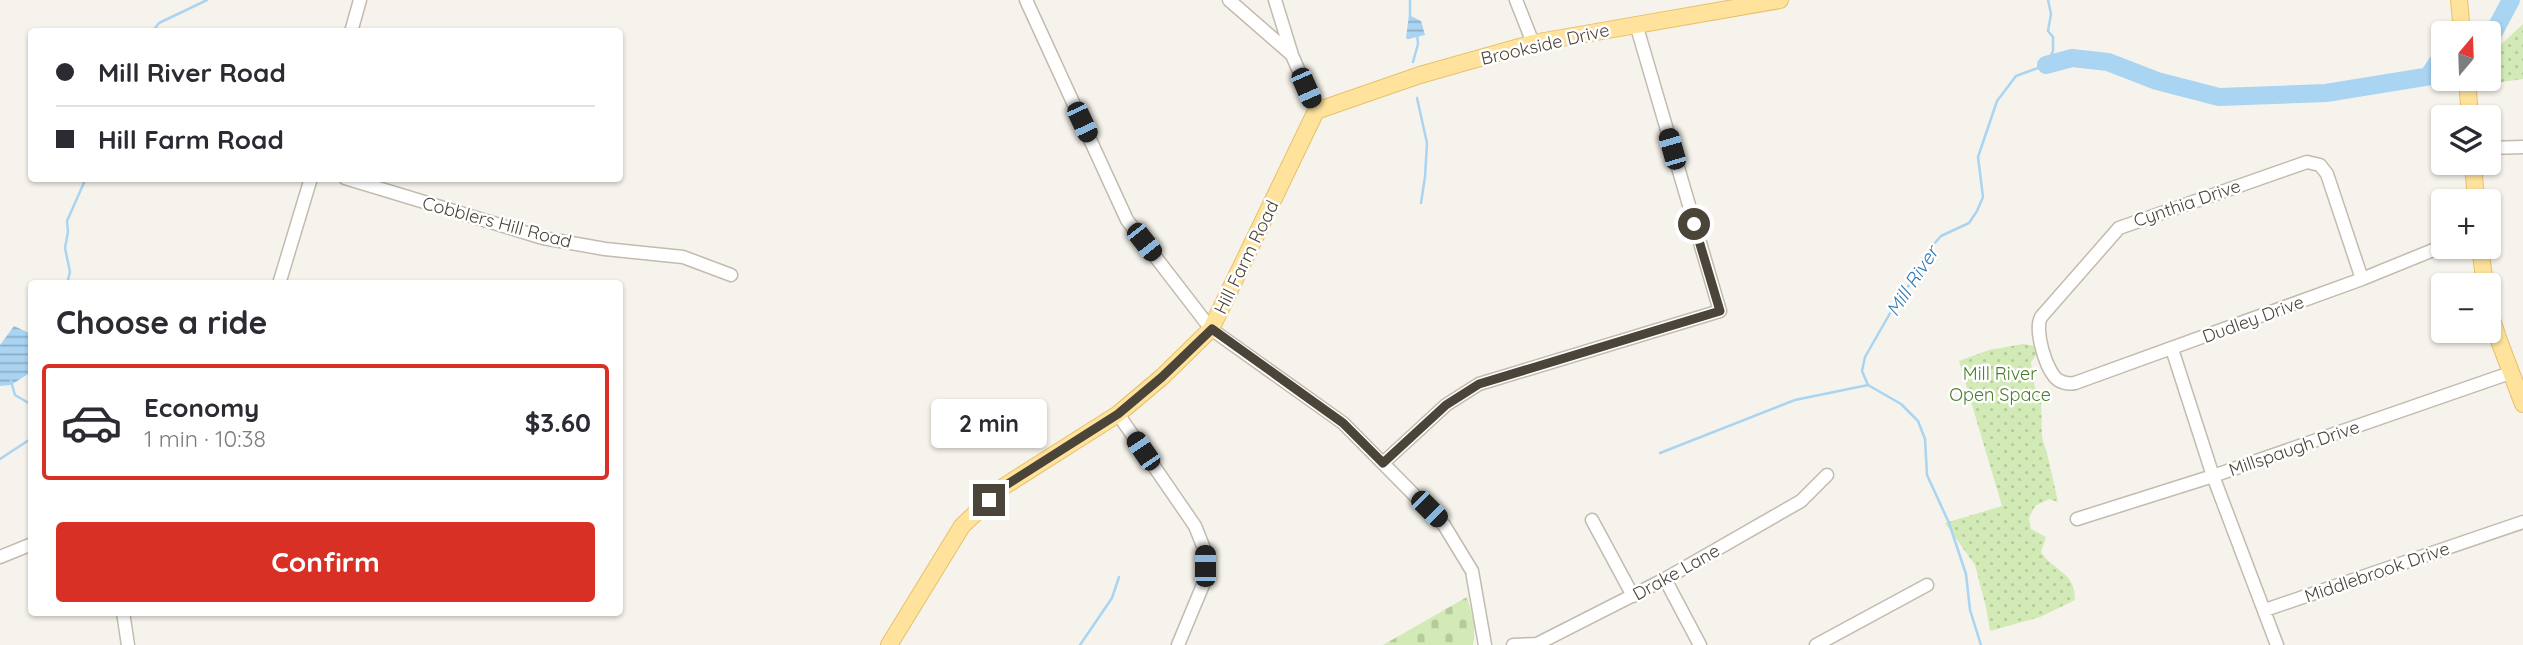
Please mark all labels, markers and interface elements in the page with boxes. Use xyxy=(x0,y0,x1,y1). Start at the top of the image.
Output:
street label: Brookside Drive xyxy=(1479,18,1611,70)
north arrow xyxy=(2431,21,2501,91)
map controls xyxy=(2431,21,2501,343)
text: Mill River Road xyxy=(98,56,286,89)
car xyxy=(1288,65,1325,111)
car xyxy=(1064,99,1101,145)
button: layers xyxy=(2431,105,2501,175)
text: Hill Farm Road xyxy=(98,123,284,156)
car xyxy=(1657,126,1688,172)
street label: Cynthia Drive xyxy=(2130,174,2244,232)
button: + xyxy=(2431,189,2501,259)
street label: Cobblers Hill Road xyxy=(420,191,574,253)
street label: Hill Farm Road xyxy=(1209,196,1283,318)
route start xyxy=(1678,208,1710,240)
car xyxy=(1123,219,1166,265)
water label: Mill River xyxy=(1881,239,1945,320)
button: − xyxy=(2431,273,2501,343)
street label: Dudley Drive xyxy=(2199,290,2307,348)
text: Choose a ride xyxy=(56,302,268,342)
park label: Mill River Open Space xyxy=(1949,362,2051,406)
icon: car xyxy=(60,391,123,454)
text: Economy xyxy=(144,391,259,424)
callout: 2 min xyxy=(931,398,1047,448)
text: $3.60 xyxy=(525,406,591,439)
text: 2 min xyxy=(959,409,1019,438)
street label: Millspaugh Drive xyxy=(2226,415,2362,481)
text: 1 min · 10:38 xyxy=(144,424,266,453)
car xyxy=(1123,428,1164,474)
route end xyxy=(973,484,1005,516)
car xyxy=(1407,487,1452,531)
button: Confirm xyxy=(56,522,595,602)
street label: Middlebrook Drive xyxy=(2302,536,2452,608)
street label: Drake Lane xyxy=(1628,539,1724,605)
car xyxy=(1195,545,1216,587)

